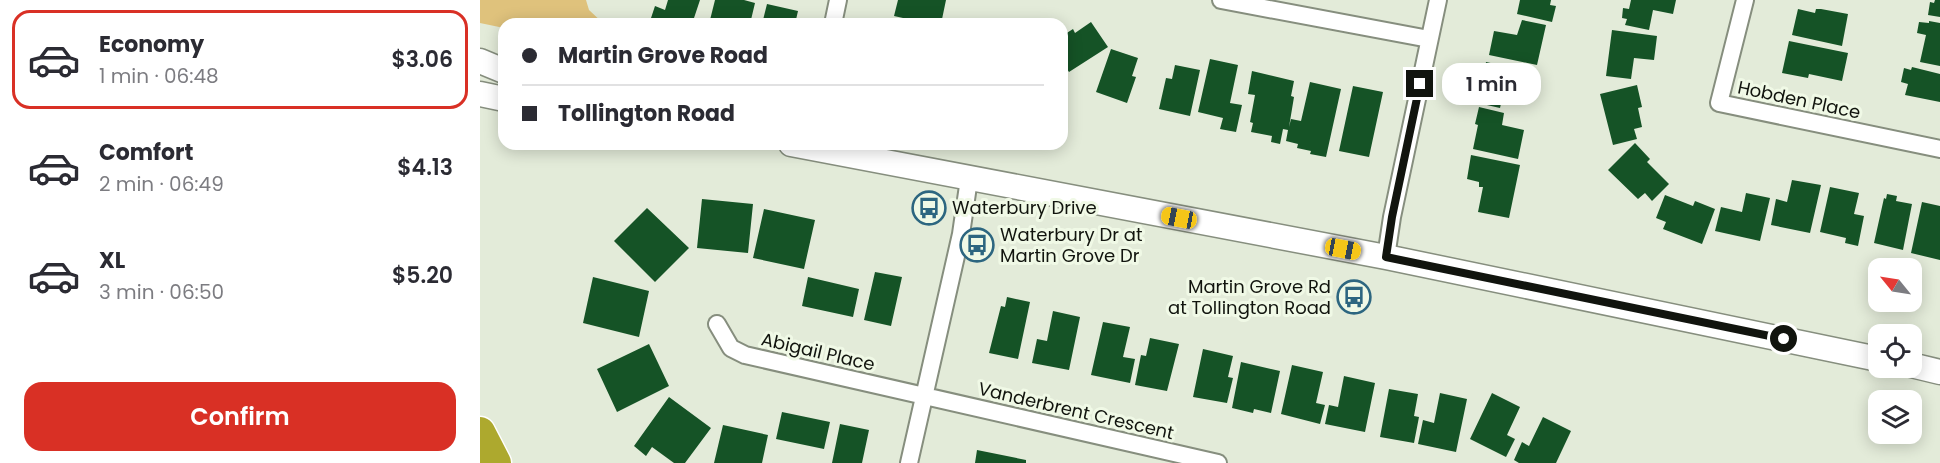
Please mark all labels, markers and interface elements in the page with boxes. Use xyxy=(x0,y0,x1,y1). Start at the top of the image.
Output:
text: Economy xyxy=(99,29,204,60)
icon: car xyxy=(27,33,81,87)
text: Martin Grove Road xyxy=(558,40,768,71)
text: $3.06 xyxy=(391,44,453,75)
text: 1 min · 06:48 xyxy=(99,62,219,90)
callout: 1 min xyxy=(1441,63,1540,105)
route end xyxy=(1406,70,1433,97)
text: 1 min xyxy=(1466,70,1517,98)
street label: Hobden Place xyxy=(1735,74,1863,125)
text: Tollington Road xyxy=(558,98,735,129)
text: Comfort xyxy=(99,137,193,168)
icon: car xyxy=(27,141,81,195)
text: $4.13 xyxy=(397,152,453,183)
text: 2 min · 06:49 xyxy=(99,170,224,198)
bus stop icon: Waterbury Drive xyxy=(911,190,947,226)
place label: Waterbury Drive xyxy=(952,195,1097,220)
car xyxy=(1160,206,1198,230)
place label: Waterbury Dr at Martin Grove Dr xyxy=(1000,222,1142,268)
bus stop icon: Waterbury Dr at Martin Grove Dr xyxy=(959,227,995,263)
car xyxy=(1324,237,1362,261)
text: XL xyxy=(99,245,125,276)
icon: car xyxy=(27,249,81,303)
north arrow xyxy=(1868,258,1922,312)
map controls xyxy=(1868,258,1922,444)
text: $5.20 xyxy=(392,260,453,291)
place label: Martin Grove Rd at Tollington Road xyxy=(1168,274,1331,320)
text: 3 min · 06:50 xyxy=(99,278,224,306)
bus stop icon: Martin Grove Rd at Tollington Road xyxy=(1336,279,1372,315)
button: locate xyxy=(1868,324,1922,378)
route start xyxy=(1770,325,1797,352)
street label: Abigail Place xyxy=(759,326,877,377)
street label: Vanderbrent Crescent xyxy=(976,376,1176,445)
button: Confirm xyxy=(24,382,456,451)
button: layers xyxy=(1868,390,1922,444)

